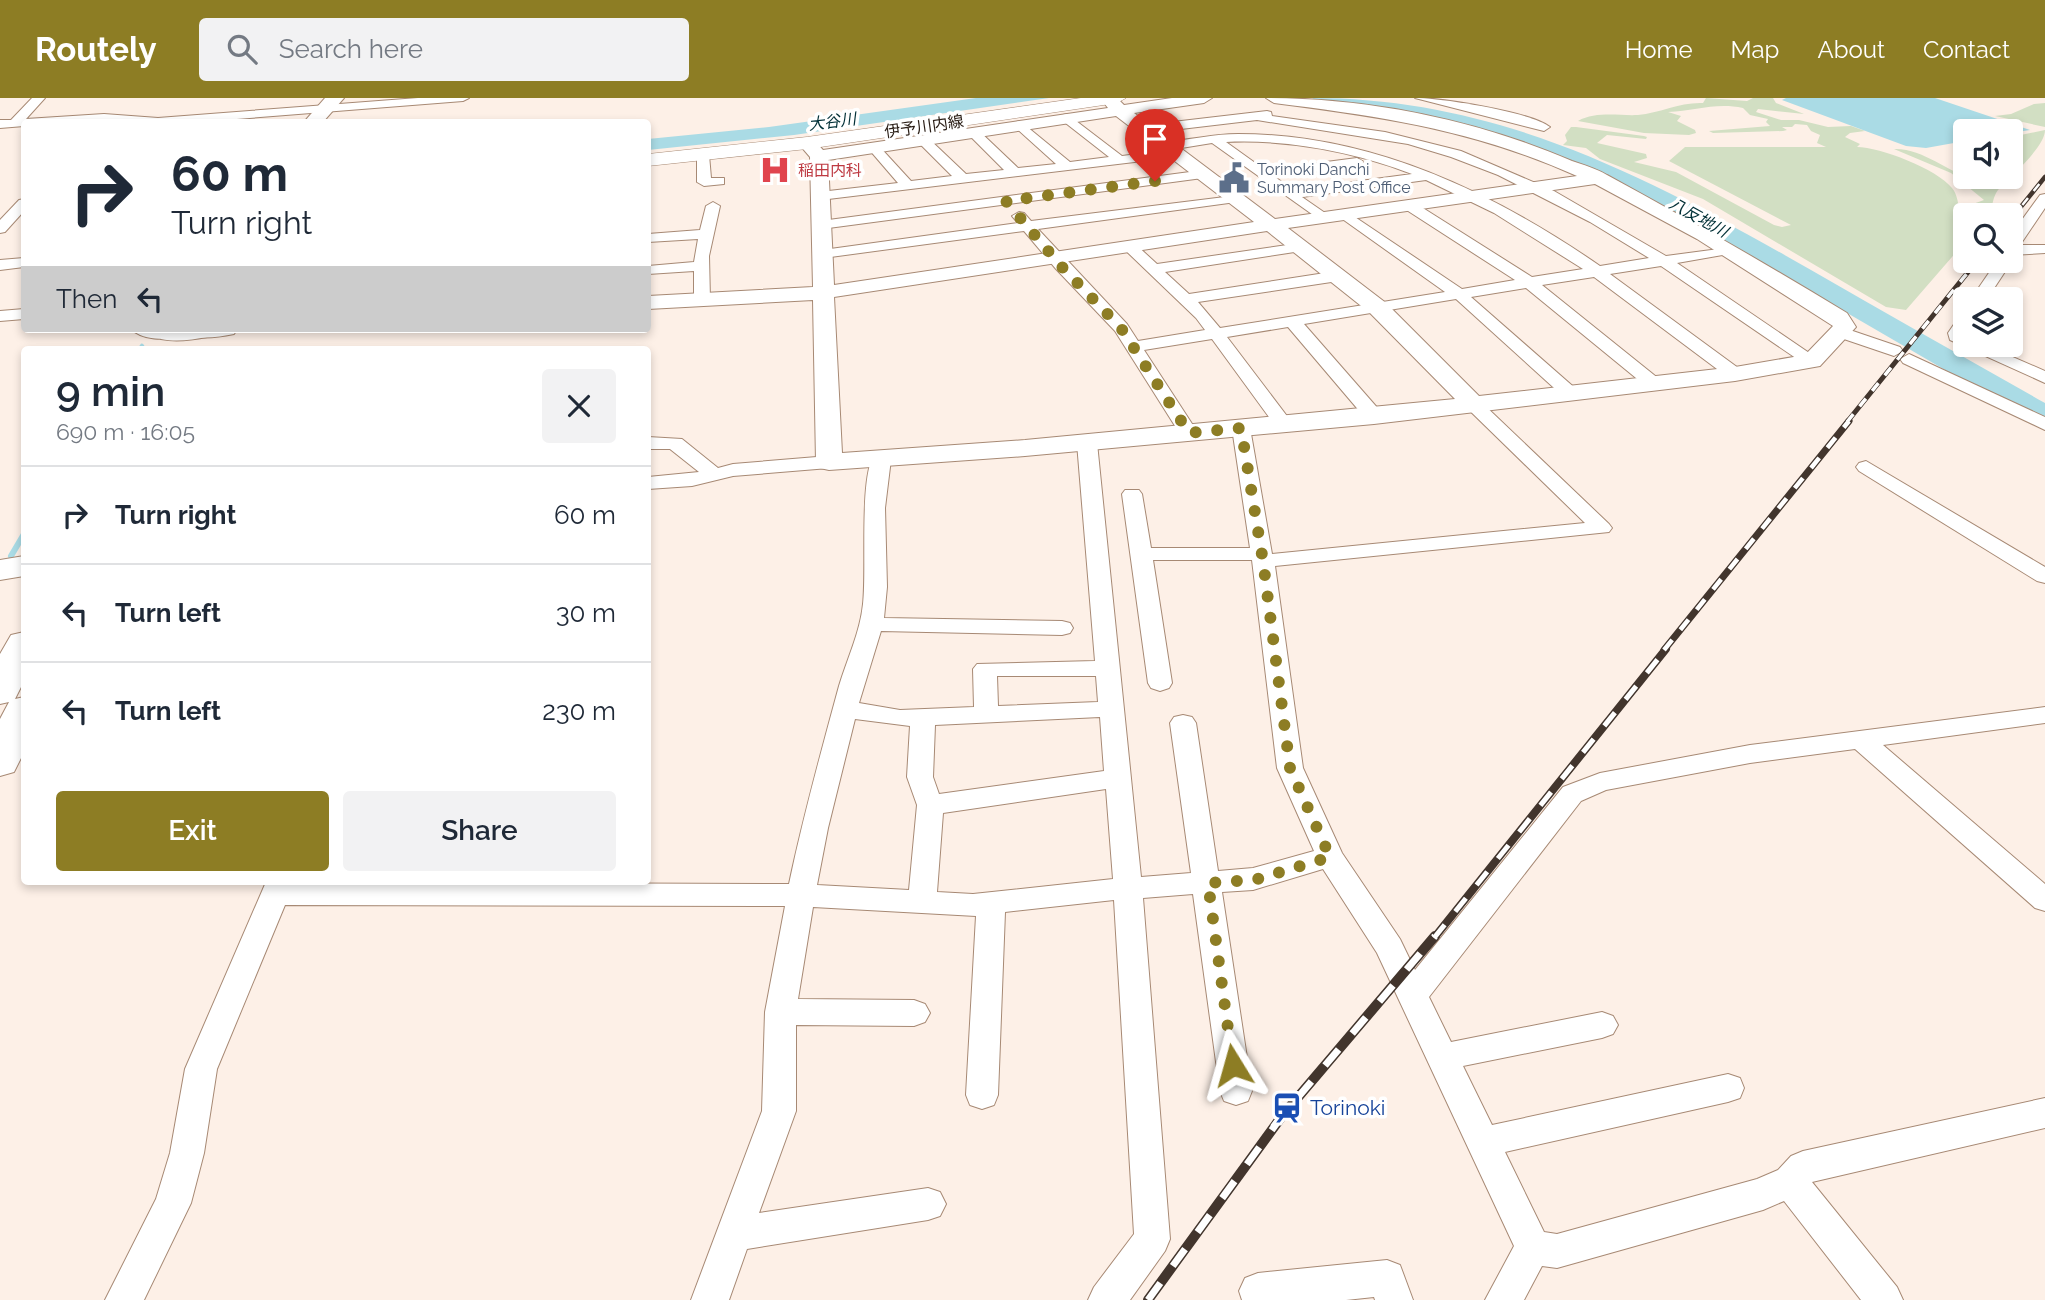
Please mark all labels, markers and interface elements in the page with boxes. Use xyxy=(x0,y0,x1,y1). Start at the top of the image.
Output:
search box xyxy=(199,18,689,81)
text: Routely xyxy=(35,30,157,69)
icon: search xyxy=(223,30,261,68)
text: Search here xyxy=(279,34,423,64)
text: Home xyxy=(1625,35,1693,64)
text: Map xyxy=(1731,35,1779,64)
text: About xyxy=(1817,35,1885,64)
text: Contact xyxy=(1923,35,2010,64)
water label: 大谷川 xyxy=(807,109,859,134)
pin xyxy=(1125,109,1185,181)
street label: 伊予川内線 xyxy=(883,112,965,141)
map controls xyxy=(1953,119,2023,357)
button: sound xyxy=(1953,119,2023,189)
icon: arrive xyxy=(1136,120,1174,158)
text: 60 m xyxy=(171,145,288,202)
icon: right xyxy=(56,147,147,238)
hospital icon: 稲田内科 xyxy=(758,153,792,187)
place label: Torinoki Danchi Summary Post Office xyxy=(1257,160,1411,197)
place label: 稲田内科 xyxy=(798,161,862,180)
public building icon: Torinoki Danchi Summary Post Office xyxy=(1217,161,1251,195)
water label: 八反地川 xyxy=(1666,194,1733,242)
button: search xyxy=(1953,203,2023,273)
text: Turn right xyxy=(171,204,312,241)
icon: left xyxy=(131,280,169,318)
text: Then xyxy=(56,284,117,314)
button: layers xyxy=(1953,287,2023,357)
text: 9 min xyxy=(56,367,165,416)
button: close xyxy=(542,369,616,443)
text: 690 m · 16:05 xyxy=(56,418,195,445)
icon: right xyxy=(56,496,94,534)
text: Turn right xyxy=(115,500,236,530)
text: 60 m xyxy=(554,500,616,530)
icon: left xyxy=(56,594,94,632)
text: Turn left xyxy=(115,598,221,628)
text: 30 m xyxy=(556,598,616,628)
icon: left xyxy=(56,692,94,730)
text: Turn left xyxy=(115,696,221,726)
text: 230 m xyxy=(542,696,616,726)
button: Exit xyxy=(56,791,329,871)
button: Share xyxy=(343,791,616,871)
position arrow xyxy=(1196,1028,1270,1102)
station icon: Torinoki xyxy=(1270,1091,1304,1125)
place label: Torinoki xyxy=(1310,1095,1385,1120)

